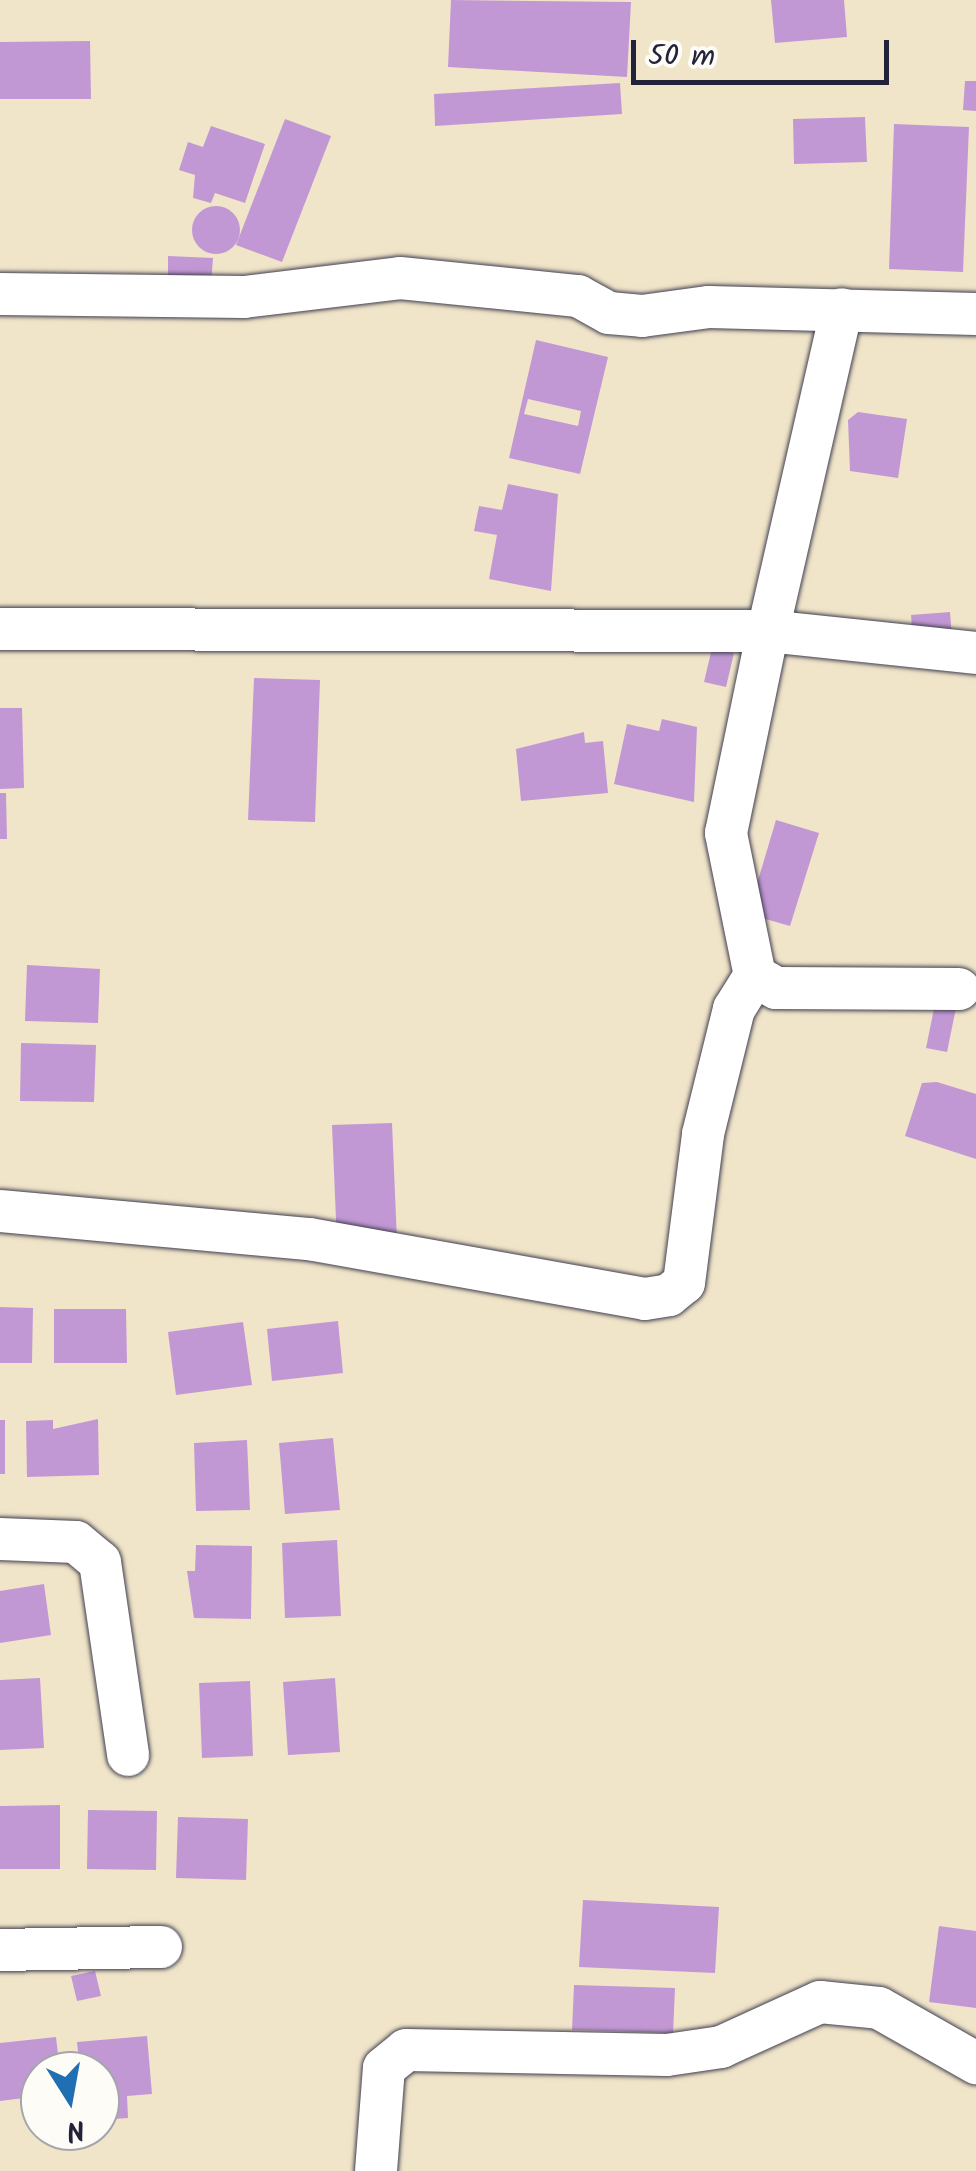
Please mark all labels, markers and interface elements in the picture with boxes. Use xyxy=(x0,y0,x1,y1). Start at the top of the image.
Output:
scale bar xyxy=(636,20,894,82)
text: 50 m xyxy=(648,33,715,81)
north arrow xyxy=(20,2051,120,2151)
text: N xyxy=(62,2105,88,2153)

